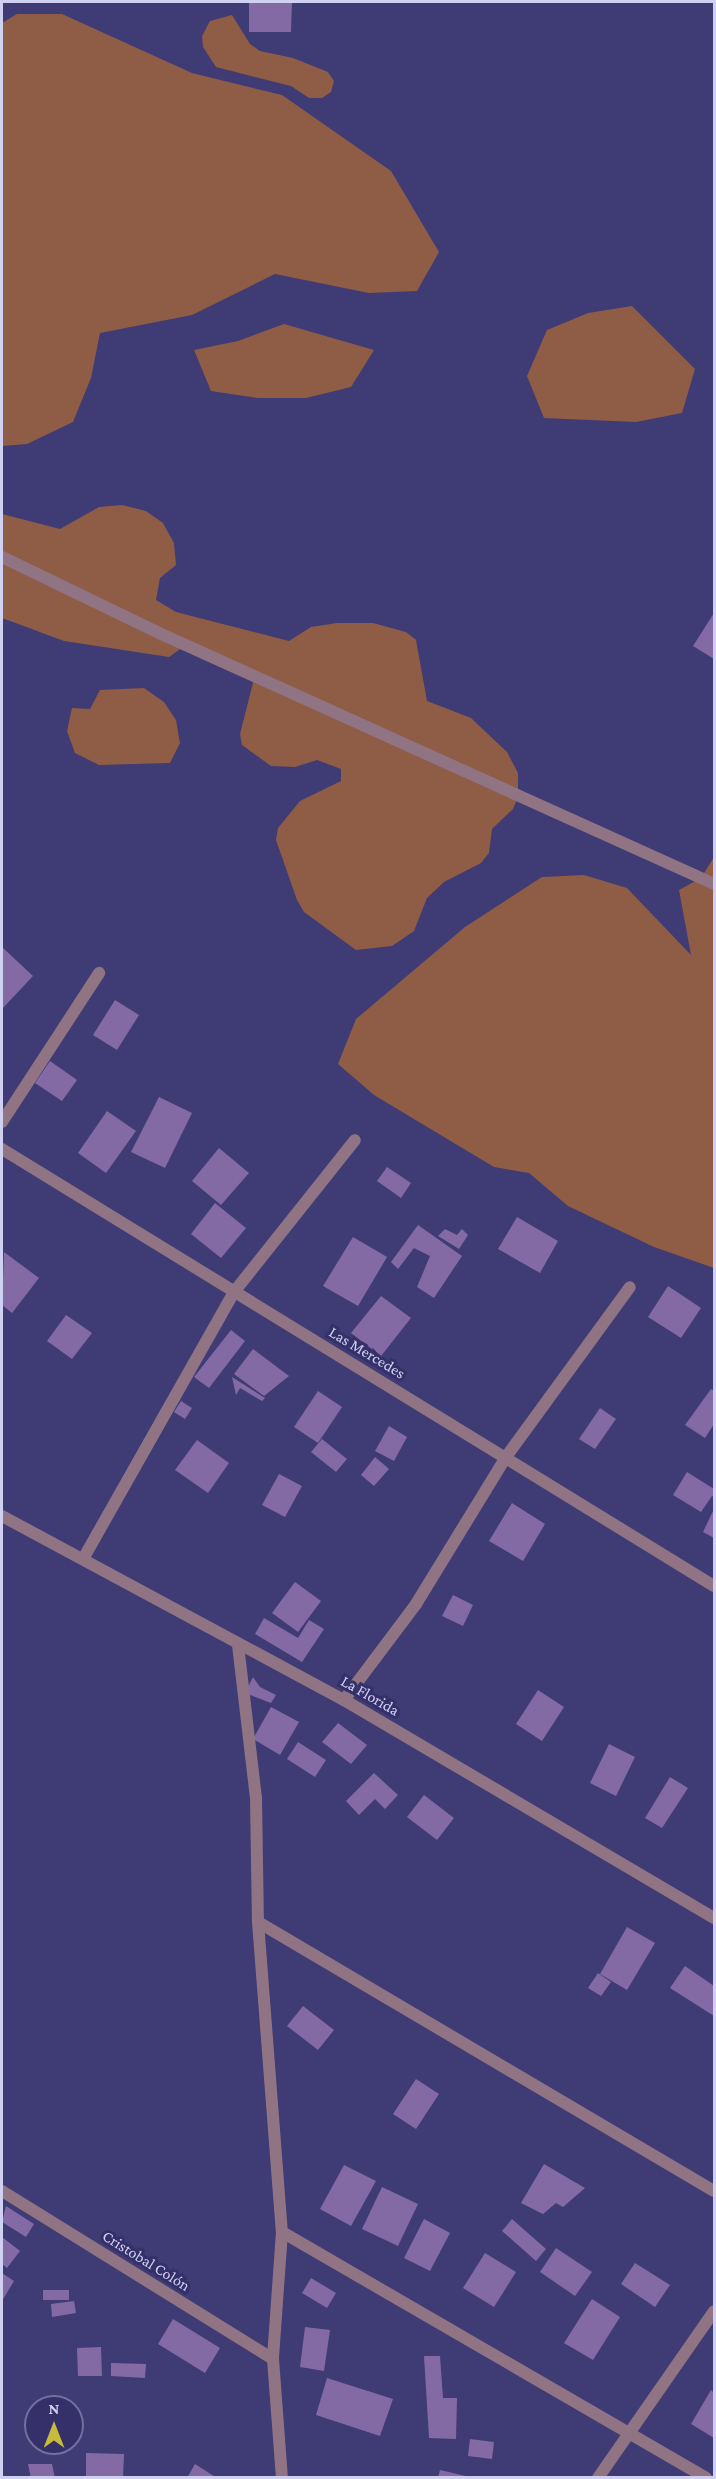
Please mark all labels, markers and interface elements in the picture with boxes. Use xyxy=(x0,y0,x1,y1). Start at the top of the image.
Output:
street label: Las Mercedes xyxy=(325,1323,409,1383)
street label: La Florida xyxy=(337,1672,403,1720)
street label: Cristobal Colón xyxy=(99,2226,193,2296)
north arrow xyxy=(24,2395,84,2455)
text: N xyxy=(49,2400,59,2417)

